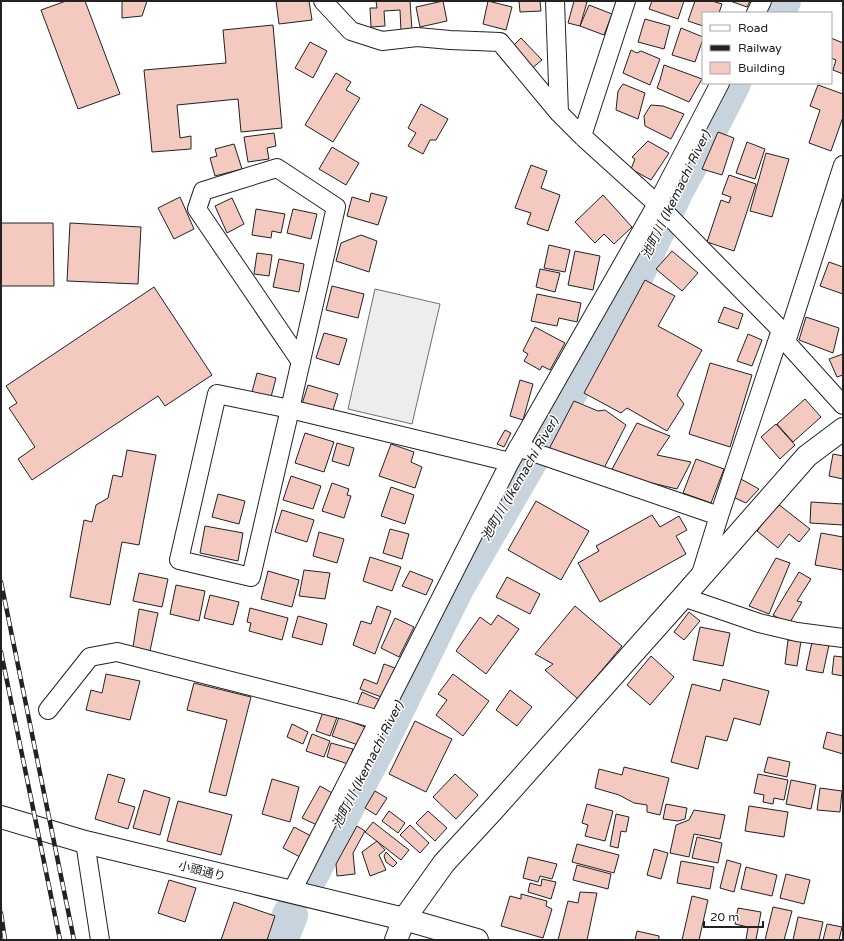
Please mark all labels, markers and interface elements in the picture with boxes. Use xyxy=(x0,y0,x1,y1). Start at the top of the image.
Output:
legend xyxy=(702,12,832,84)
text: Road xyxy=(738,21,768,35)
text: Railway xyxy=(738,41,782,55)
text: Building xyxy=(738,61,785,75)
water label: 池町川 (Ikemachi River) xyxy=(638,127,714,262)
water label: 池町川 (Ikemachi River) xyxy=(478,413,563,544)
water label: 池町川 (Ikemachi River) xyxy=(329,698,407,831)
street label: 小頭通り xyxy=(177,858,227,884)
scale bar xyxy=(704,903,763,929)
text: 20 m xyxy=(710,910,739,924)

